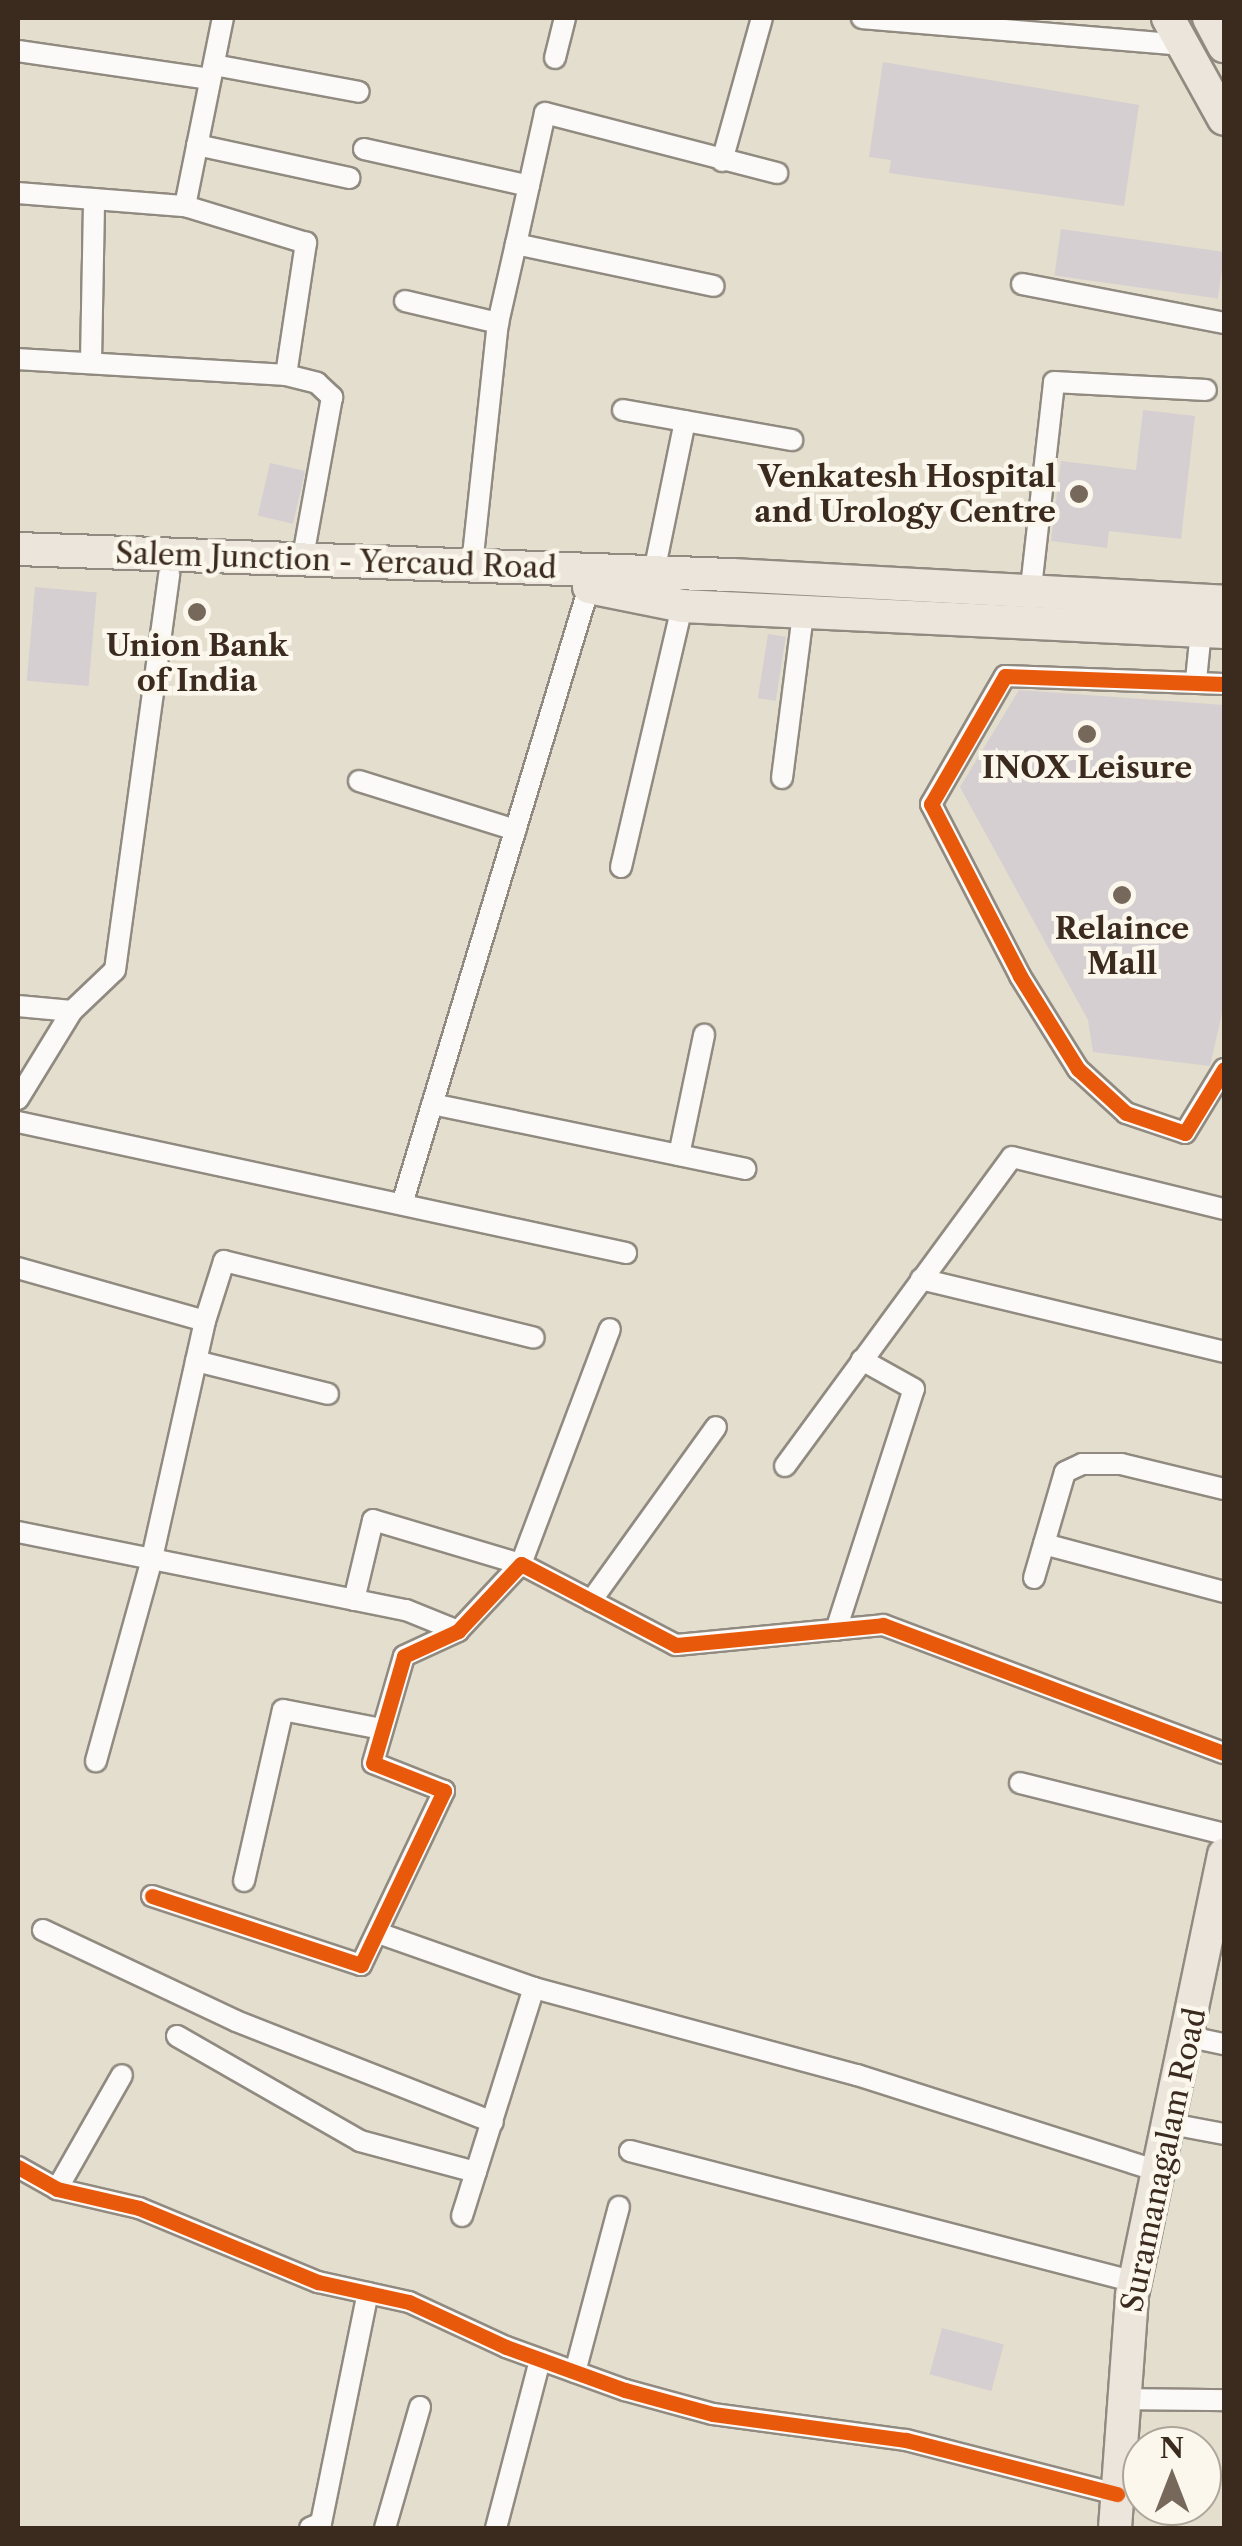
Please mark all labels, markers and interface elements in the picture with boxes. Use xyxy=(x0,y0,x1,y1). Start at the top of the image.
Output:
place label: Venkatesh Hospital and Urology Centre xyxy=(753,459,1056,530)
marker: Venkatesh Hospital and Urology Centre xyxy=(1066,481,1092,507)
street label: Salem Junction - Yercaud Road xyxy=(114,535,558,587)
marker: Union Bank of India xyxy=(186,601,208,623)
place label: Union Bank of India xyxy=(106,628,288,698)
marker: INOX Leisure xyxy=(1076,723,1098,745)
place label: INOX Leisure xyxy=(982,750,1192,786)
marker: Relaince Mall xyxy=(1111,884,1133,906)
place label: Relaince Mall xyxy=(1055,911,1189,982)
street label: Suramanagalam Road xyxy=(1114,2005,1214,2315)
north arrow xyxy=(1122,2426,1222,2526)
text: N xyxy=(1160,2431,1184,2465)

